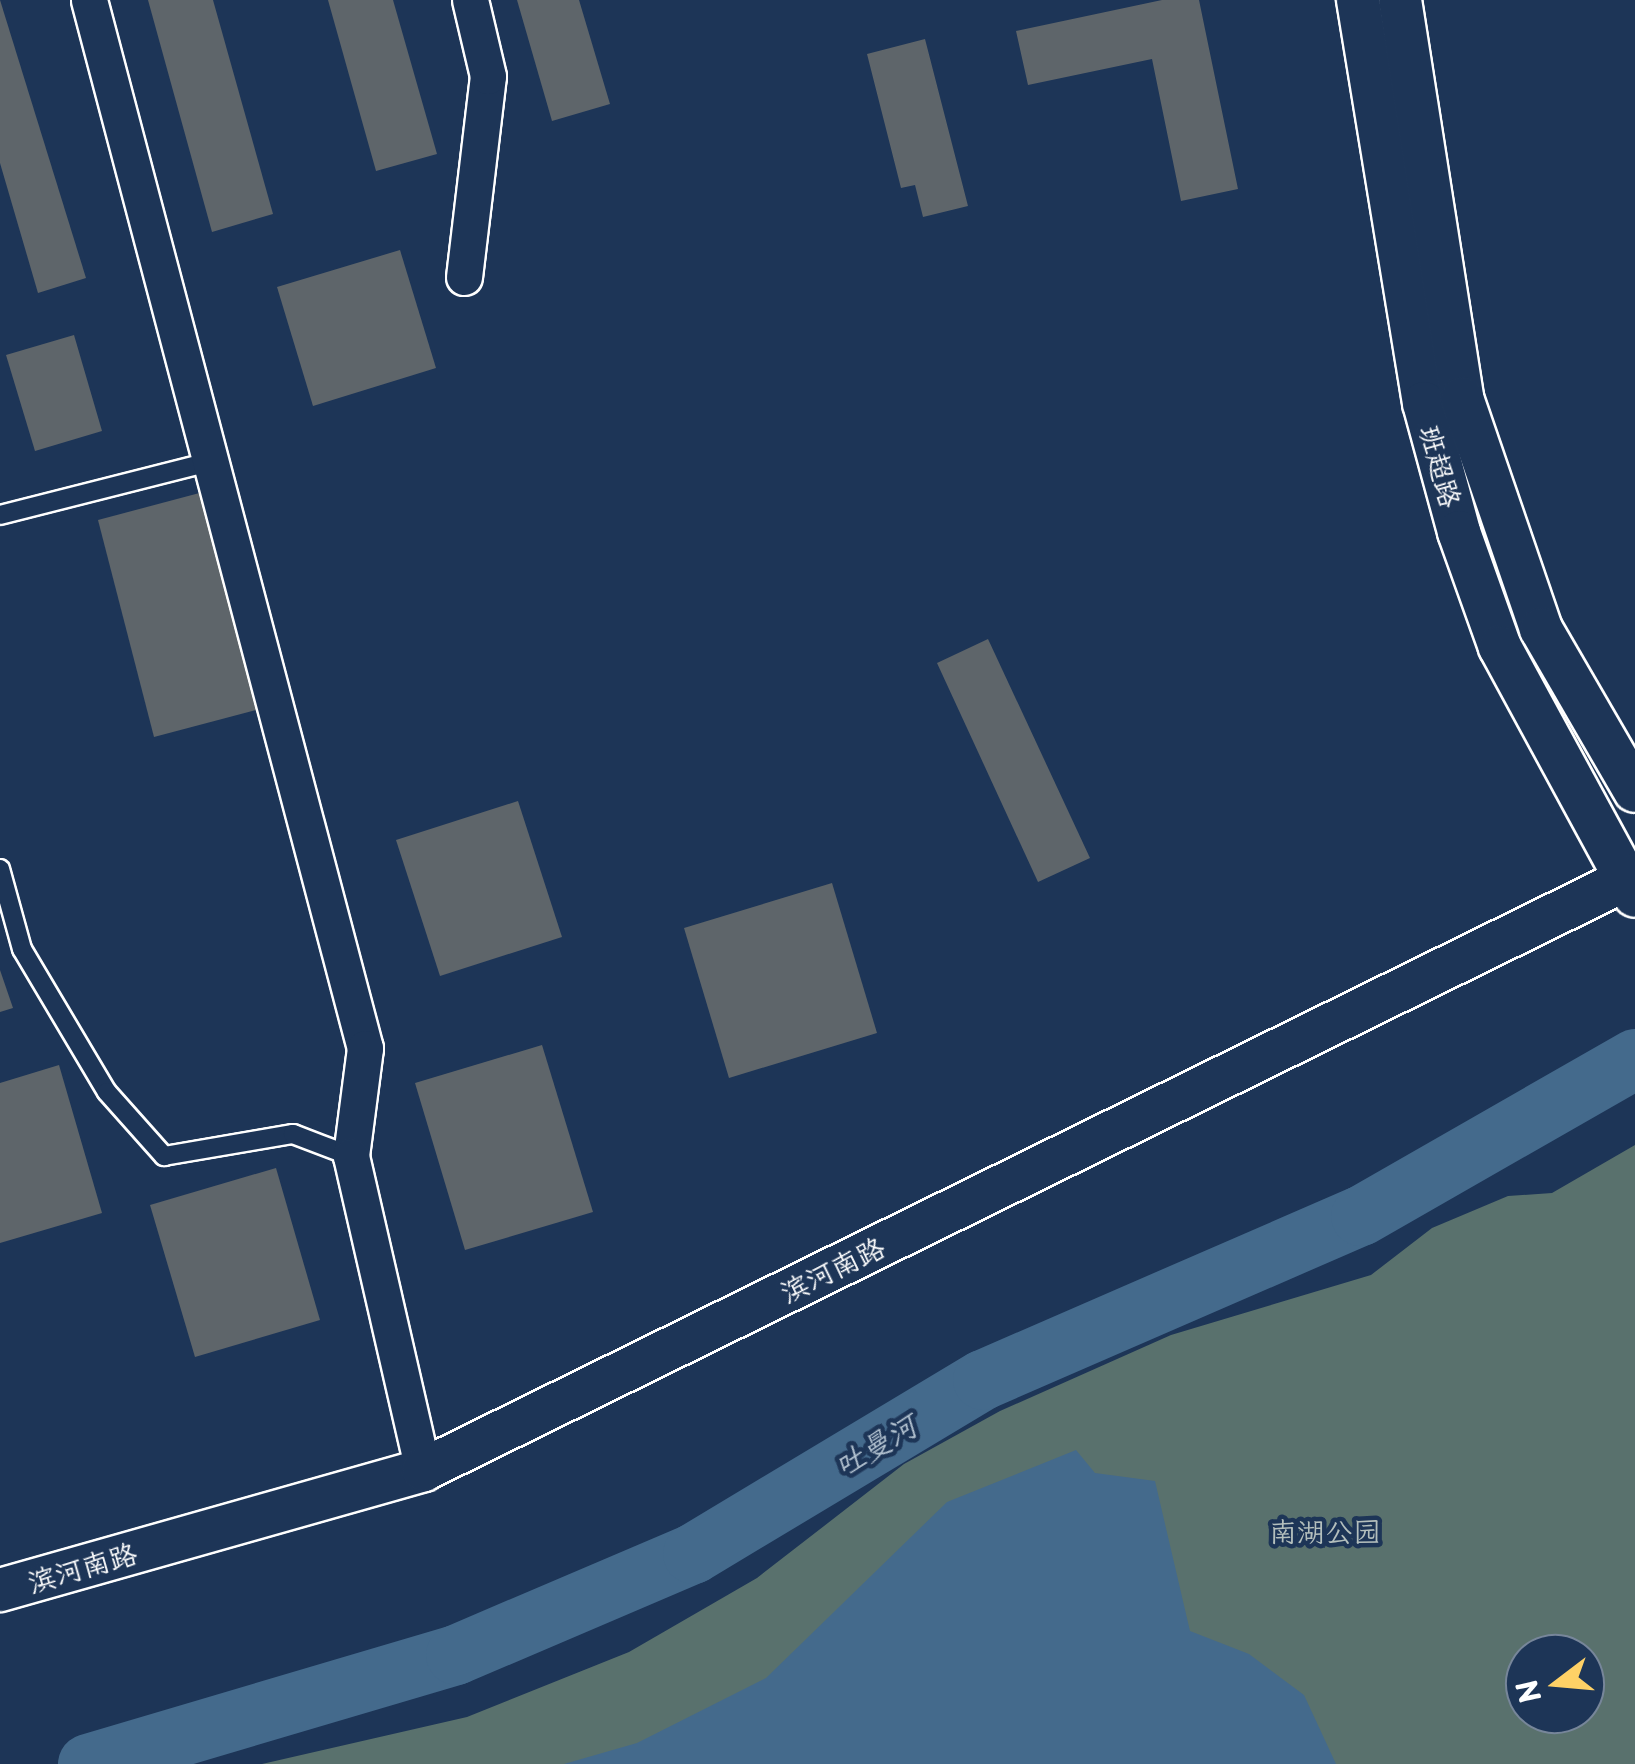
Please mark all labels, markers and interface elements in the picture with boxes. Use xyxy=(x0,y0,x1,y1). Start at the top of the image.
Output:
street label: 班超路 xyxy=(1413,421,1469,511)
street label: 滨河南路 xyxy=(774,1229,890,1309)
water label: 吐曼河 xyxy=(827,1406,923,1484)
park label: 南湖公园 xyxy=(1269,1514,1381,1548)
street label: 滨河南路 xyxy=(24,1535,140,1599)
north arrow xyxy=(1505,1634,1605,1734)
text: N xyxy=(1504,1675,1551,1708)

